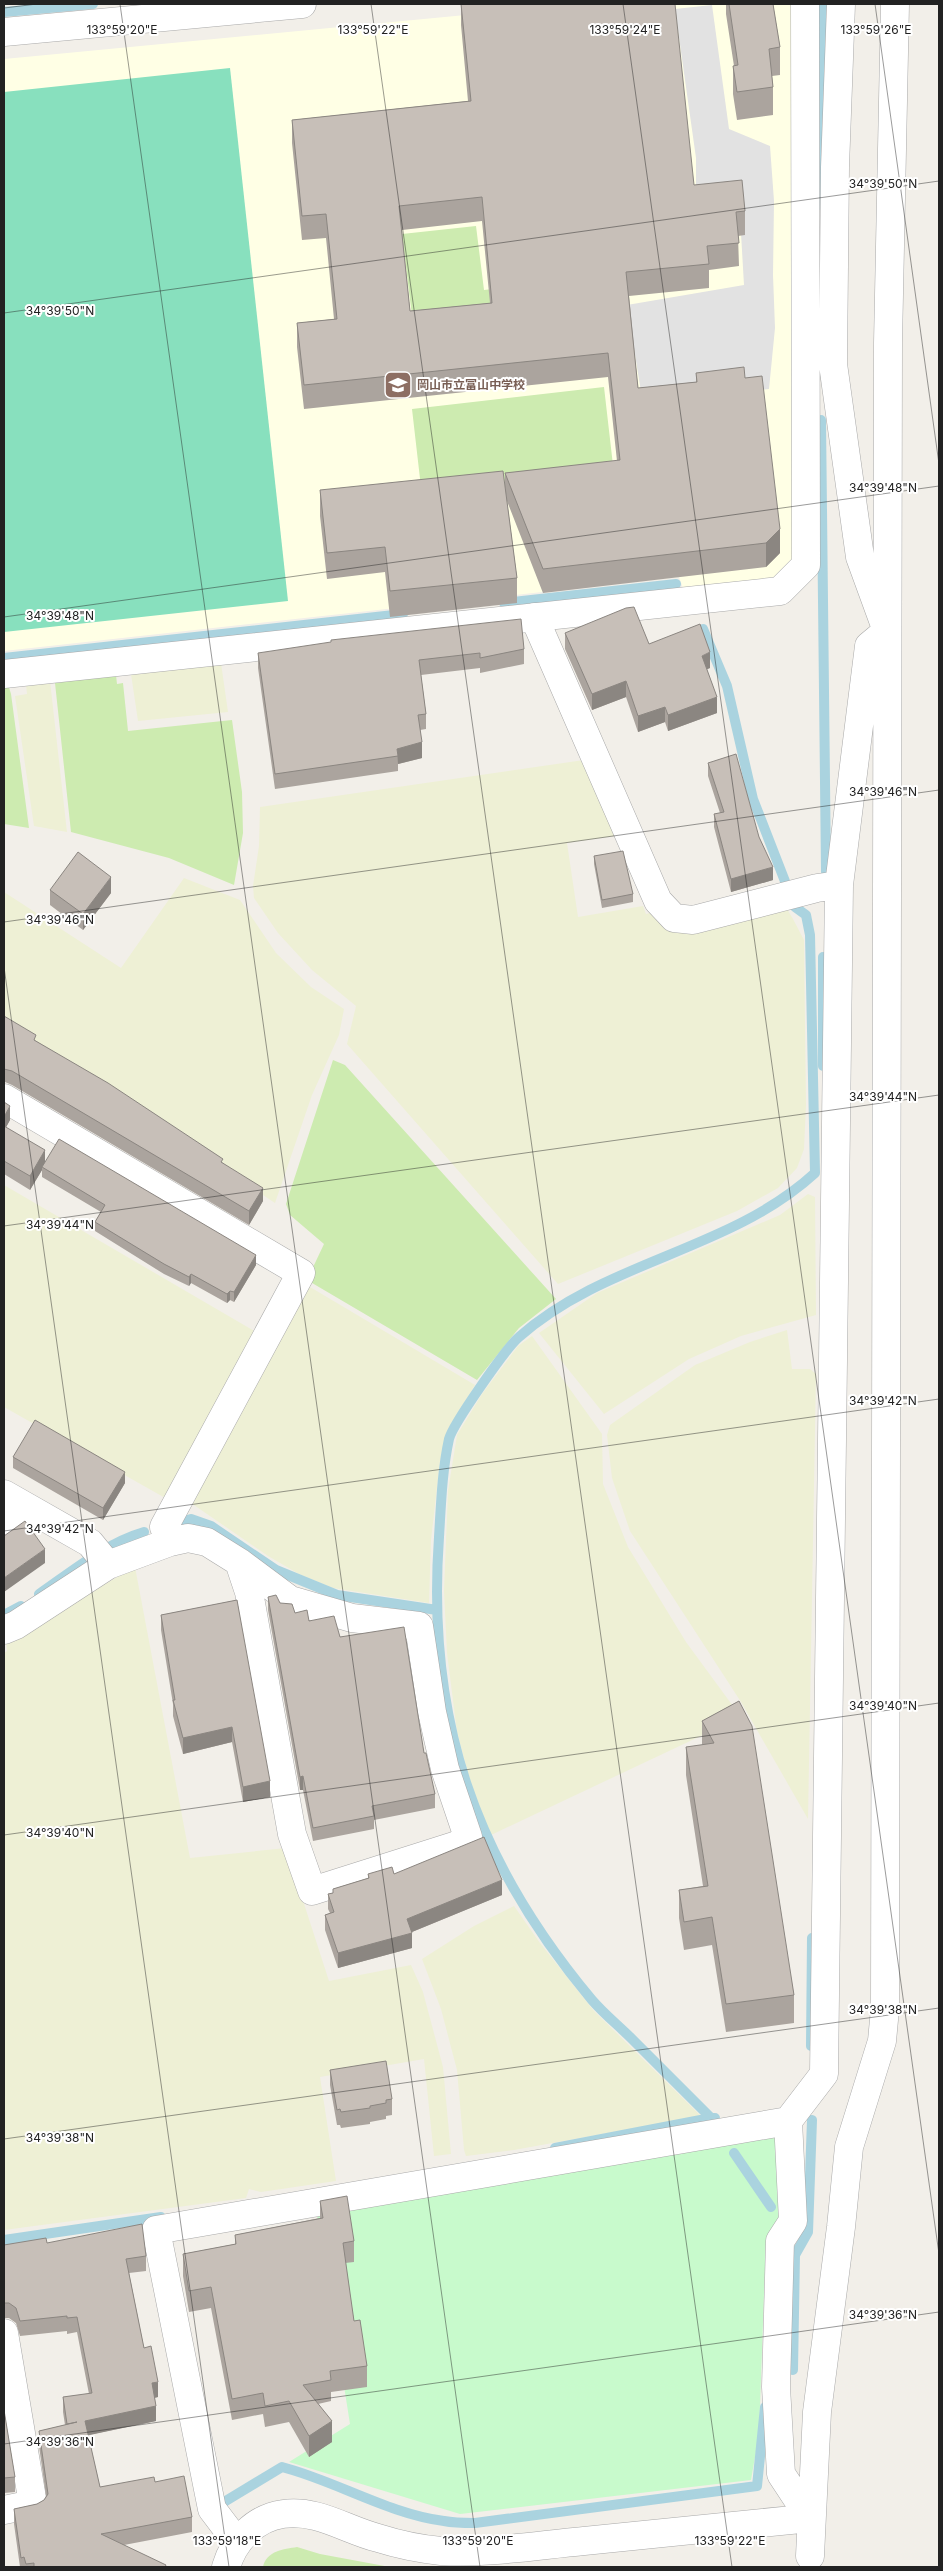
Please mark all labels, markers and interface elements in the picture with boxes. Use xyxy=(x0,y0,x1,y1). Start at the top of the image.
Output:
text: 133°59'20"E xyxy=(86,22,158,37)
text: 133°59'22"E xyxy=(338,22,408,37)
text: 133°59'24"E xyxy=(589,22,661,37)
text: 133°59'26"E xyxy=(841,22,911,37)
text: 34°39'50"N xyxy=(849,176,917,191)
text: 34°39'50"N xyxy=(26,303,94,318)
school or university icon: 岡山市立富山中学校 xyxy=(383,370,413,400)
place label: 岡山市立富山中学校 xyxy=(417,377,525,392)
text: 34°39'48"N xyxy=(849,480,917,495)
text: 34°39'48"N xyxy=(26,608,94,623)
text: 34°39'46"N xyxy=(849,784,917,799)
text: 34°39'46"N xyxy=(26,912,94,927)
text: 34°39'44"N xyxy=(849,1089,917,1104)
text: 34°39'44"N xyxy=(26,1217,94,1232)
text: 34°39'42"N xyxy=(849,1393,917,1408)
text: 34°39'42"N xyxy=(26,1521,94,1536)
text: 34°39'40"N xyxy=(849,1698,917,1713)
text: 34°39'40"N xyxy=(26,1825,94,1840)
text: 34°39'38"N xyxy=(849,2002,917,2017)
text: 34°39'38"N xyxy=(26,2130,94,2145)
text: 34°39'36"N xyxy=(849,2307,917,2322)
text: 34°39'36"N xyxy=(26,2434,94,2449)
text: 133°59'18"E xyxy=(193,2533,261,2548)
text: 133°59'20"E xyxy=(442,2533,514,2548)
text: 133°59'22"E xyxy=(695,2533,765,2548)

